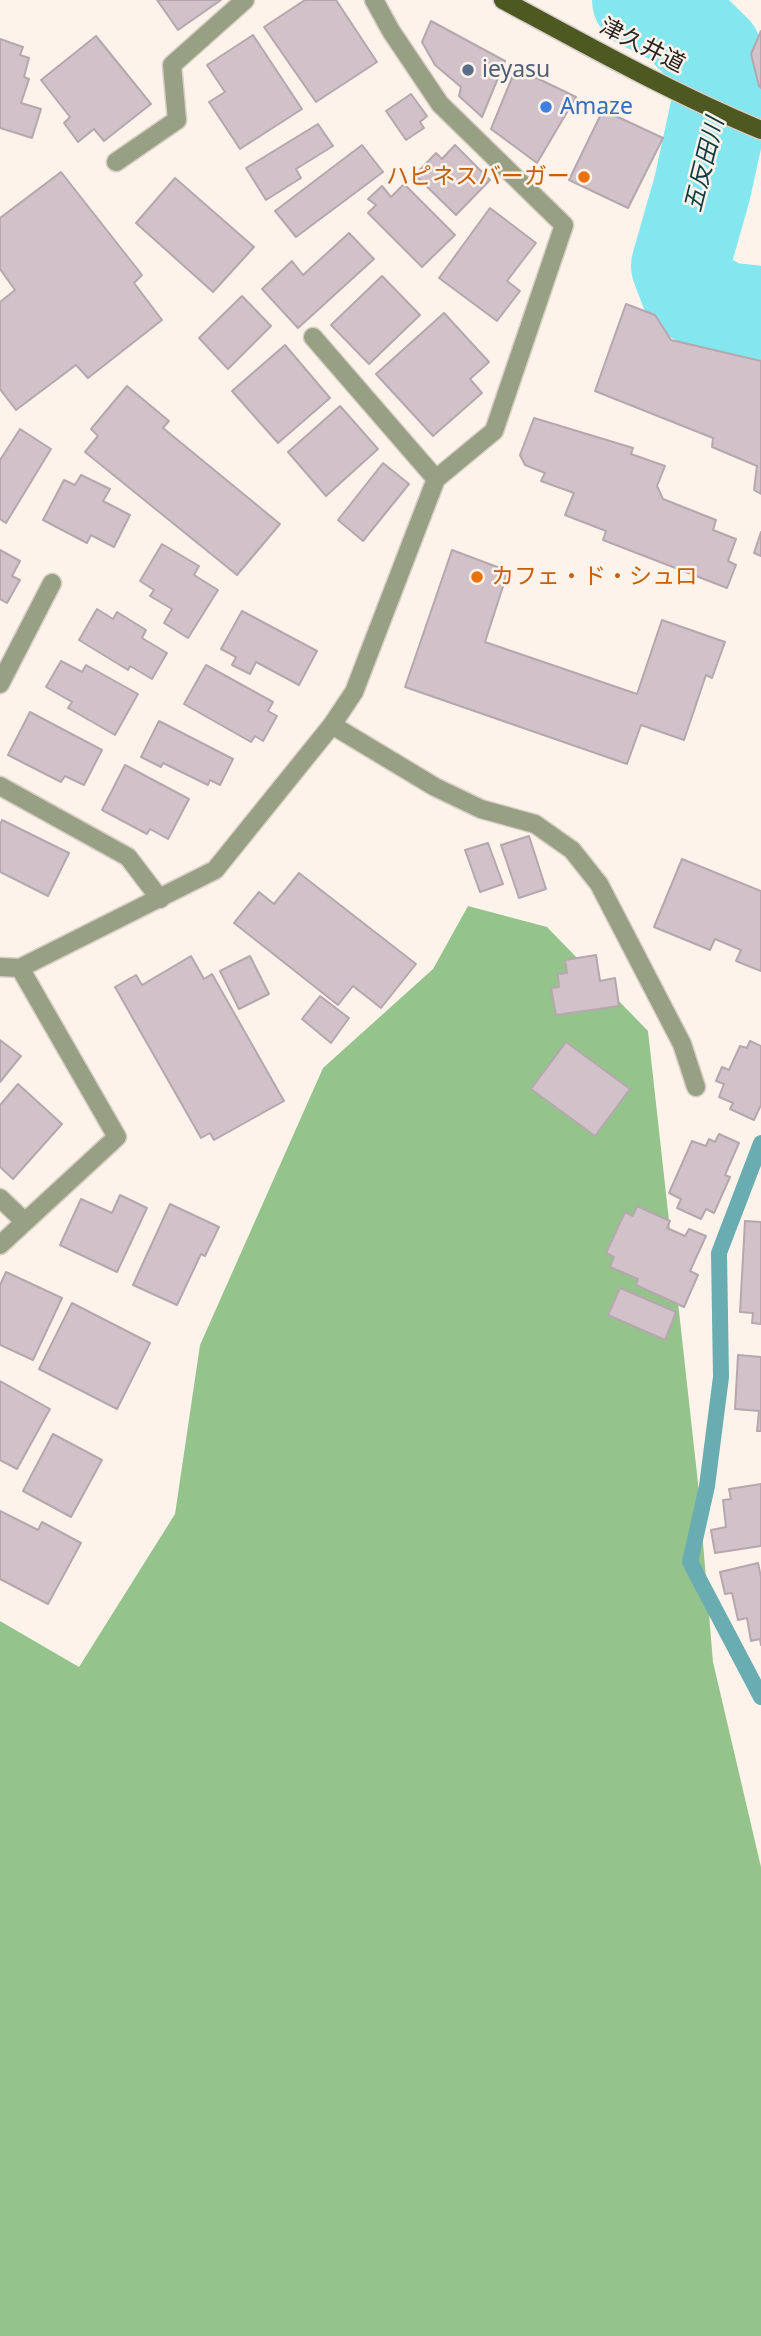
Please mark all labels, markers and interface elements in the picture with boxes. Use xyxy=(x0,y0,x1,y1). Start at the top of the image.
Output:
street label: 津久井道 xyxy=(595,13,689,79)
place label: ieyasu xyxy=(482,56,550,84)
marker: ieyasu xyxy=(460,62,476,78)
place label: Amaze xyxy=(560,93,633,121)
marker: Amaze xyxy=(538,99,554,115)
water label: 五反田川 xyxy=(679,115,731,215)
place label: ハピネスバーガー xyxy=(386,163,570,191)
marker: ハピネスバーガー xyxy=(576,169,592,185)
place label: カフェ・ド・シュロ xyxy=(491,563,698,591)
marker: カフェ・ド・シュロ xyxy=(469,569,485,585)

